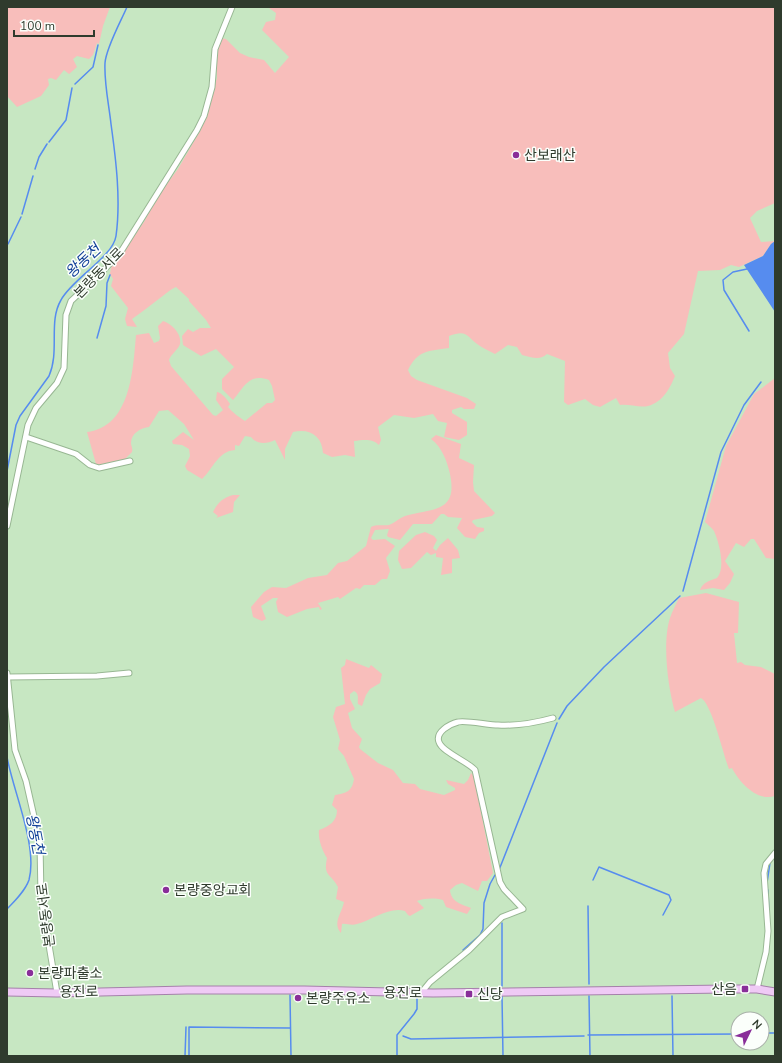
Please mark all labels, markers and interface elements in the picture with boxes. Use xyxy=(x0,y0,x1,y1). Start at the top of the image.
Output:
scale bar xyxy=(14,12,94,38)
text: 100 m xyxy=(20,18,55,34)
place label: 산보래산 xyxy=(524,146,576,165)
marker: 산보래산 xyxy=(511,150,521,160)
water label: 왕동천 xyxy=(61,238,107,282)
street label: 본량동서로 xyxy=(70,243,128,303)
water label: 왕동천 xyxy=(21,812,49,858)
place label: 본량중앙교회 xyxy=(174,881,251,900)
street label: 본량동서로 xyxy=(33,882,59,948)
marker: 본량중앙교회 xyxy=(161,885,171,895)
place label: 본량파출소 xyxy=(38,964,103,983)
marker: 본량파출소 xyxy=(25,968,35,978)
place label: 산음 xyxy=(711,980,737,999)
street label: 용진로 xyxy=(60,982,99,1002)
street label: 용진로 xyxy=(384,983,423,1003)
marker: 산음 xyxy=(740,984,750,994)
place label: 신당 xyxy=(477,985,503,1004)
place label: 본량주유소 xyxy=(306,989,371,1008)
marker: 신당 xyxy=(464,989,474,999)
marker: 본량주유소 xyxy=(293,993,303,1003)
north arrow xyxy=(730,1011,770,1051)
text: N xyxy=(749,1016,765,1033)

